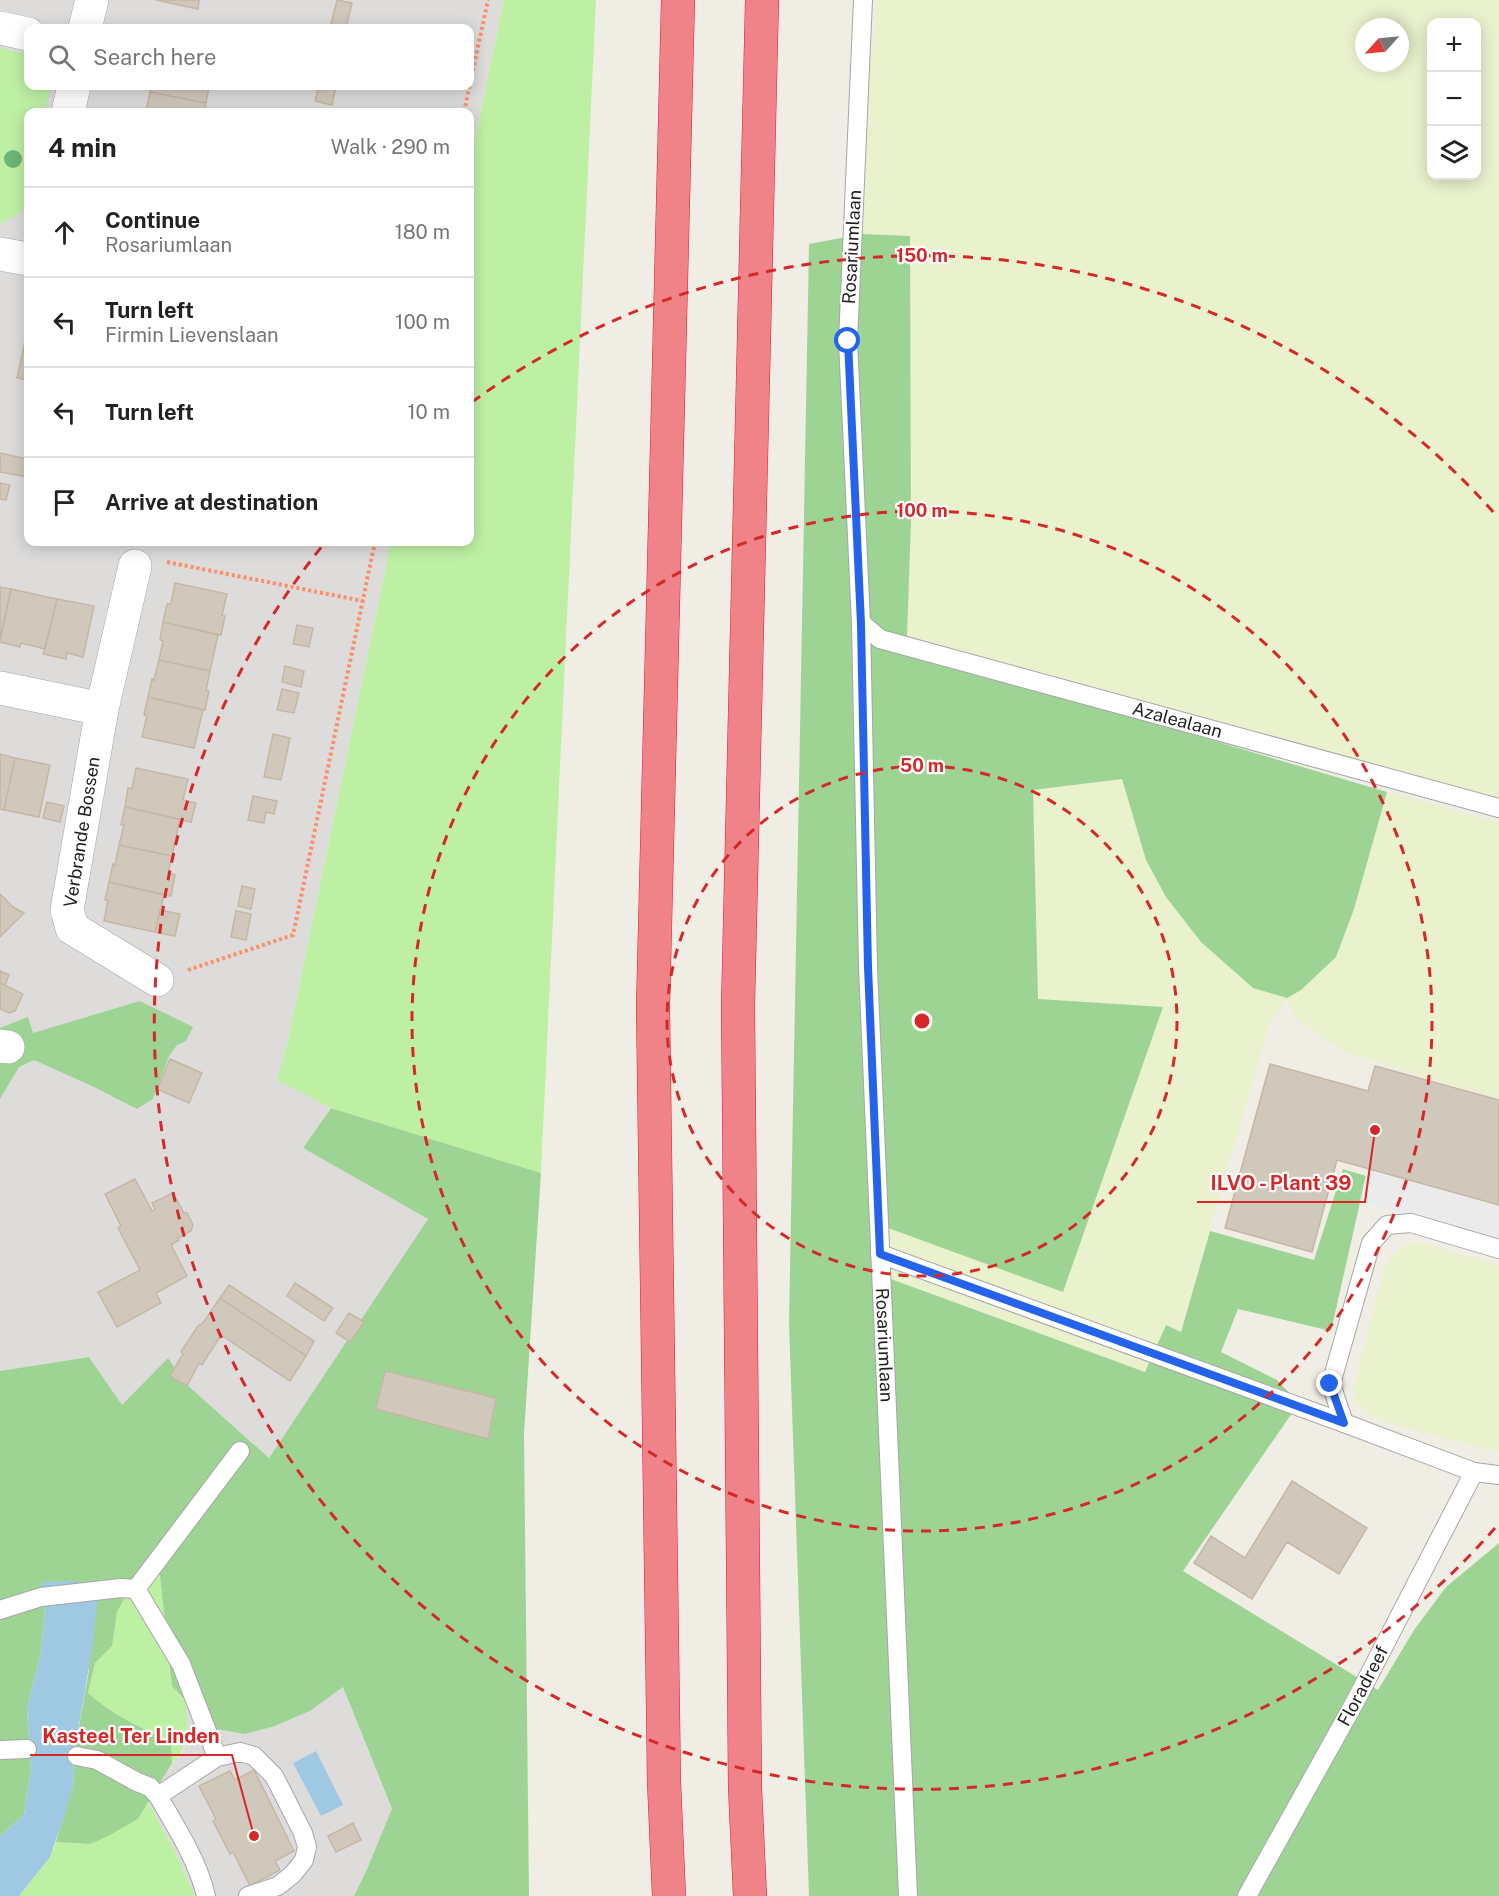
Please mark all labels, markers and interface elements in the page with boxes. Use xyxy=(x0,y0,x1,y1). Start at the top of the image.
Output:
north arrow xyxy=(1355,18,1409,72)
map controls xyxy=(1427,18,1481,180)
button: + xyxy=(1427,18,1481,72)
search box xyxy=(24,24,474,90)
icon: search xyxy=(45,41,78,74)
text: Search here xyxy=(93,44,217,70)
button: − xyxy=(1427,72,1481,126)
button: layers xyxy=(1427,126,1481,180)
text: 4 min xyxy=(48,132,117,163)
text: Walk · 290 m xyxy=(331,135,450,159)
street label: Rosariumlaan xyxy=(838,189,865,305)
text: Continue xyxy=(105,207,200,233)
icon: ahead xyxy=(48,216,81,249)
text: 180 m xyxy=(395,220,450,244)
text: Rosariumlaan xyxy=(105,233,232,257)
text: 150 m xyxy=(896,245,948,266)
text: Turn left xyxy=(105,297,194,323)
icon: left xyxy=(48,306,81,339)
text: 100 m xyxy=(395,310,450,334)
text: Firmin Lievenslaan xyxy=(105,323,279,347)
route start xyxy=(834,327,860,353)
icon: left xyxy=(48,396,81,429)
text: Turn left xyxy=(105,399,194,425)
text: 10 m xyxy=(407,400,450,424)
icon: arrive xyxy=(48,486,81,519)
text: Arrive at destination xyxy=(105,489,318,515)
text: 100 m xyxy=(896,500,948,521)
street label: Azalealaan xyxy=(1130,697,1225,742)
street label: Verbrande Bossen xyxy=(59,755,104,909)
text: 50 m xyxy=(900,755,944,776)
centre of rings xyxy=(912,1011,932,1031)
callout: ILVO - Plant 39 xyxy=(1197,1164,1365,1202)
text: ILVO - Plant 39 xyxy=(1211,1171,1351,1195)
street label: Rosariumlaan xyxy=(872,1287,898,1403)
route end xyxy=(1316,1370,1342,1396)
street label: Floradreef xyxy=(1333,1642,1392,1729)
callout: Kasteel Ter Linden xyxy=(30,1717,232,1755)
text: Kasteel Ter Linden xyxy=(42,1724,220,1748)

